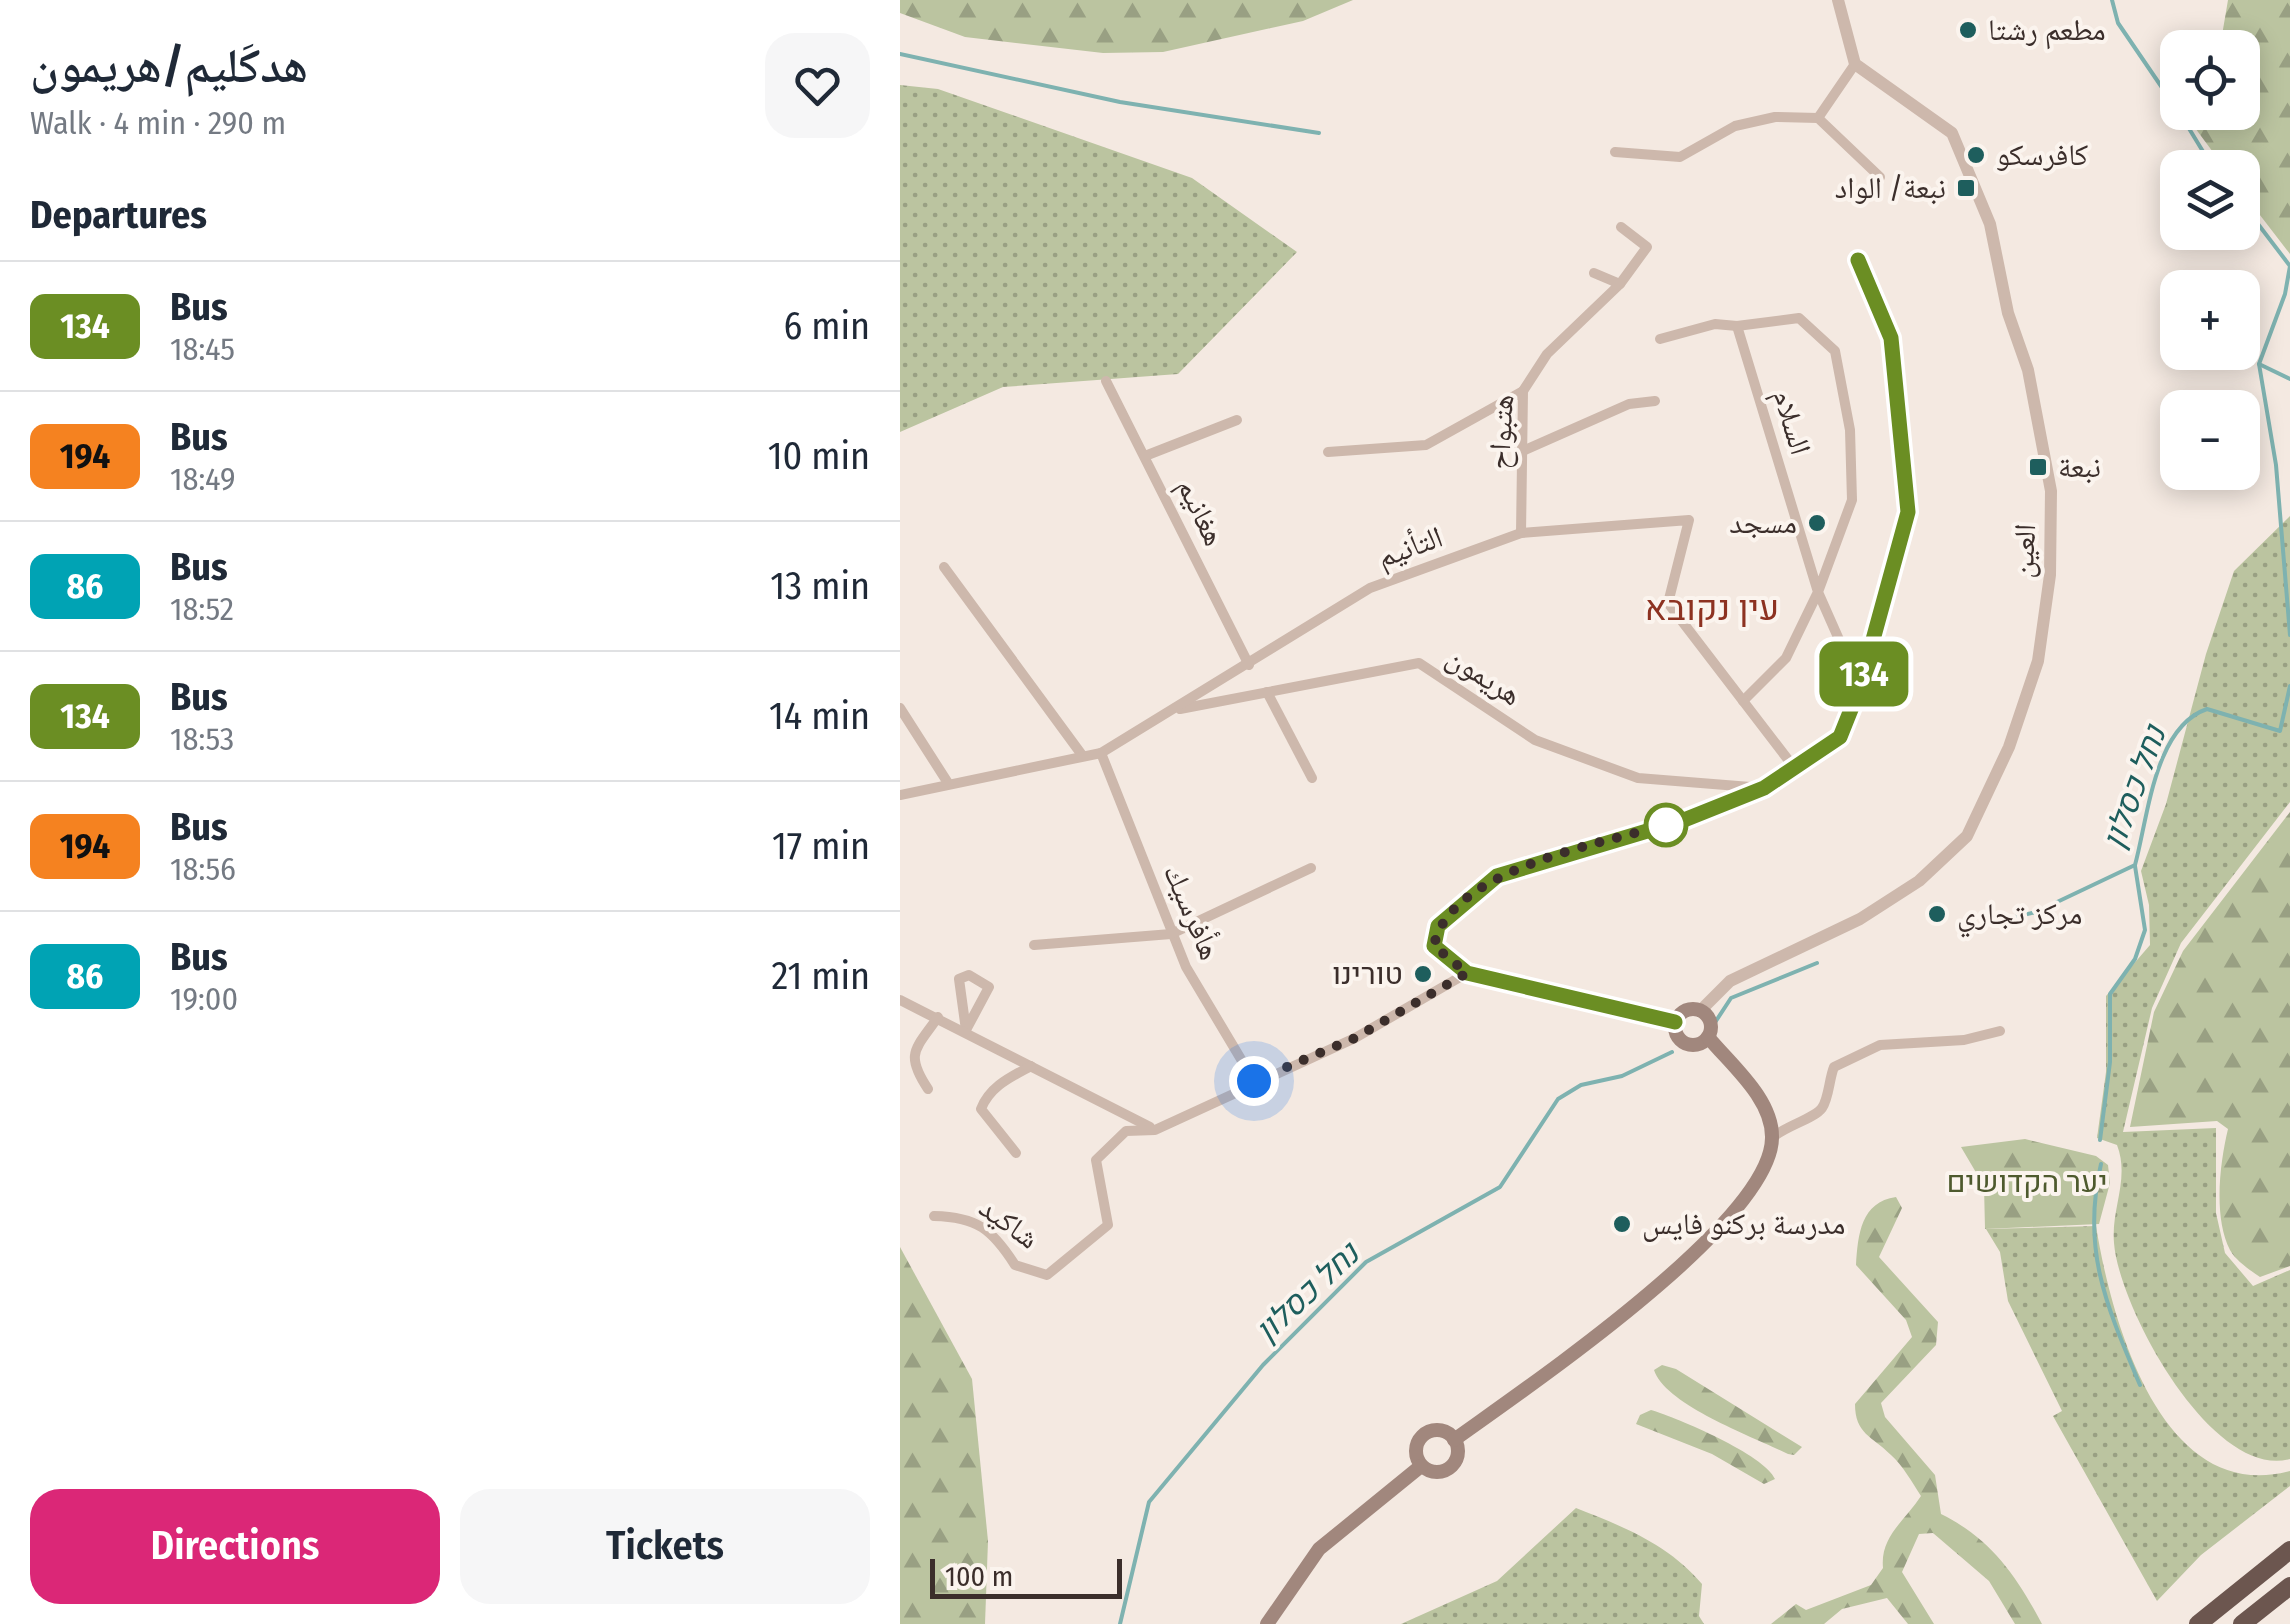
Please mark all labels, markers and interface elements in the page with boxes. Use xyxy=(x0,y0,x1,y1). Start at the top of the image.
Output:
place label: مطعم رشتا xyxy=(1988,12,2106,50)
marker: مطعم رشتا xyxy=(1957,19,1979,41)
map controls xyxy=(2160,30,2260,490)
button: locate xyxy=(2160,30,2260,130)
button: heart xyxy=(765,33,870,138)
text: هدكَليم/هريمون xyxy=(30,37,308,95)
text: Walk · 4 min · 290 m xyxy=(30,104,286,142)
place label: كافرسكو xyxy=(1996,137,2088,173)
marker: كافرسكو xyxy=(1965,144,1987,166)
button: layers xyxy=(2160,150,2260,250)
place label: نبعة/ الواد xyxy=(1835,170,1946,206)
marker: نبعة/ الواد xyxy=(1955,177,1977,199)
text: Departures xyxy=(30,192,207,238)
button: + xyxy=(2160,270,2260,370)
text: Bus xyxy=(170,284,228,330)
text: 6 min xyxy=(783,303,870,349)
text: 134 xyxy=(60,305,110,347)
text: 18:45 xyxy=(170,330,235,368)
street label: السلام xyxy=(1764,385,1819,459)
button: − xyxy=(2160,390,2260,490)
street label: هتبواح xyxy=(1481,394,1522,470)
text: Bus xyxy=(170,414,228,460)
text: 10 min xyxy=(768,433,870,479)
text: 194 xyxy=(60,435,110,477)
place label: نبعة xyxy=(2058,449,2101,485)
marker: نبعة xyxy=(2027,456,2049,478)
text: 18:49 xyxy=(170,460,236,498)
street label: هغانيم xyxy=(1168,473,1233,552)
place label: مسجد xyxy=(1729,505,1797,541)
marker: مسجد xyxy=(1806,512,1828,534)
street label: التأنيم xyxy=(1372,518,1448,577)
street label: العين xyxy=(2005,523,2043,579)
text: Bus xyxy=(170,544,228,590)
text: 13 min xyxy=(770,563,870,609)
text: 86 xyxy=(67,565,103,607)
district label: עין נקובא xyxy=(1645,587,1779,629)
text: 18:52 xyxy=(170,590,234,628)
street label: هريمون xyxy=(1440,639,1528,713)
line badge: 134 xyxy=(1806,642,1922,706)
text: 134 xyxy=(1839,653,1889,695)
text: Bus xyxy=(170,674,228,720)
text: 14 min xyxy=(769,693,870,739)
text: 134 xyxy=(60,695,110,737)
water label: נחל כסלון xyxy=(2094,718,2174,853)
text: 18:53 xyxy=(170,720,234,758)
text: Bus xyxy=(170,804,228,850)
unlabelled marker xyxy=(1645,804,1687,846)
text: 17 min xyxy=(772,823,870,869)
text: 194 xyxy=(60,825,110,867)
text: 18:56 xyxy=(170,850,236,888)
street label: هأفرسيك xyxy=(1156,859,1229,965)
place label: مركز تجاري xyxy=(1957,896,2082,938)
marker: مركز تجاري xyxy=(1926,903,1948,925)
text: Bus xyxy=(170,934,228,980)
text: 21 min xyxy=(772,953,870,999)
text: 86 xyxy=(67,955,103,997)
place label: טורינו xyxy=(1332,956,1403,992)
marker: טורינו xyxy=(1412,963,1434,985)
text: 19:00 xyxy=(170,980,238,1018)
your location xyxy=(1229,1056,1279,1106)
park label: יער הקדושים xyxy=(1947,1164,2107,1200)
street label: شاكيد xyxy=(972,1189,1046,1257)
place label: مدرسة بركنو فايس xyxy=(1642,1206,1846,1242)
marker: مدرسة بركنو فايس xyxy=(1611,1213,1633,1235)
water label: נחל כסלון xyxy=(1247,1233,1368,1349)
button: Directions xyxy=(30,1489,440,1604)
button: Tickets xyxy=(460,1489,870,1604)
scale bar xyxy=(930,1554,1122,1598)
text: 100 m xyxy=(945,1560,1013,1593)

